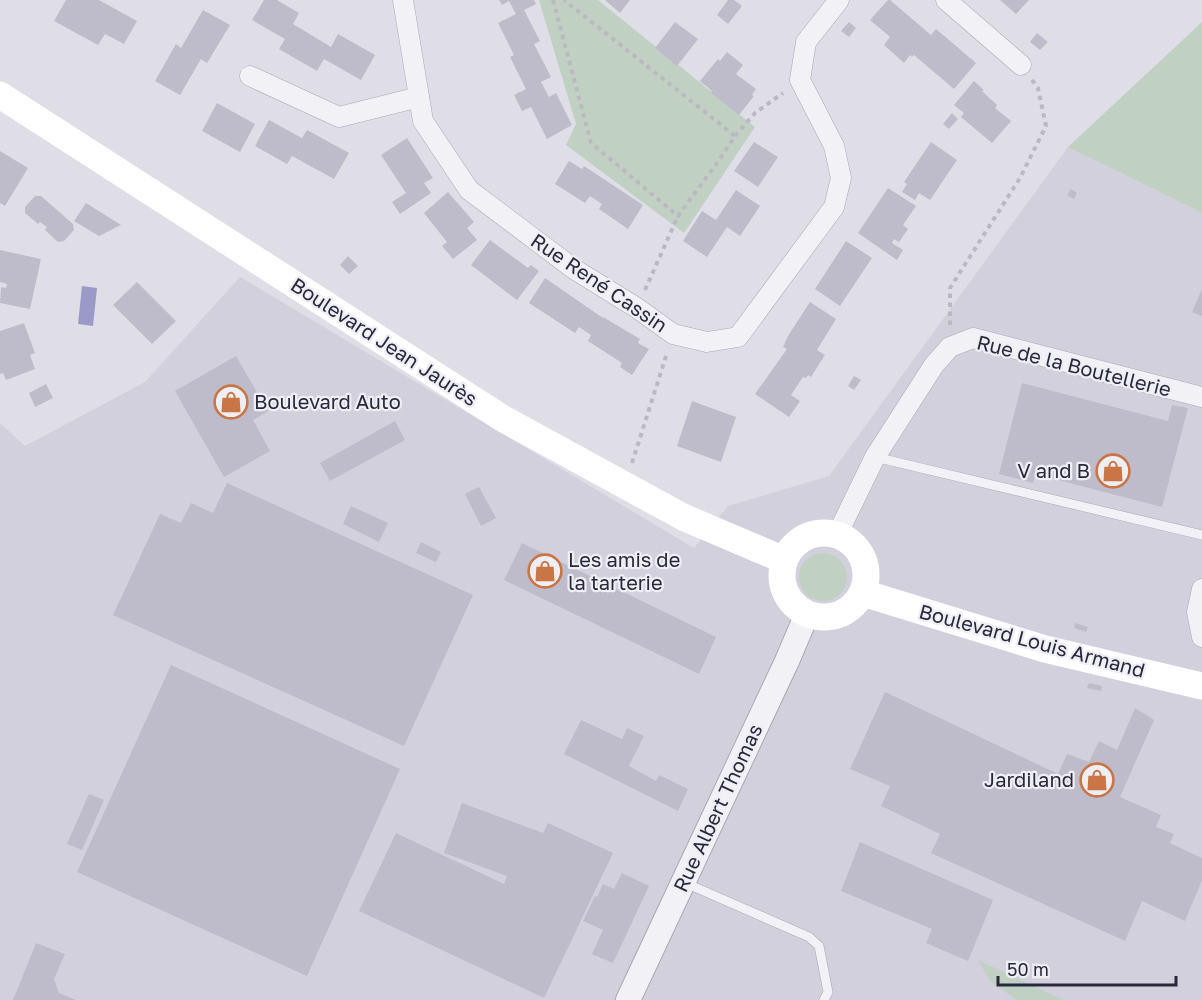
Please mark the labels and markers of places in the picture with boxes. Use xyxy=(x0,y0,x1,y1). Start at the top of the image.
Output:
shop icon: Boulevard Auto xyxy=(213,384,249,420)
place label: Boulevard Auto xyxy=(254,389,401,413)
shop icon: V and B xyxy=(1095,453,1131,489)
place label: V and B xyxy=(1017,458,1090,482)
place label: Les amis de la tarterie xyxy=(568,547,680,594)
shop icon: Les amis de la tarterie xyxy=(527,553,563,589)
shop icon: Jardiland xyxy=(1079,762,1115,798)
place label: Jardiland xyxy=(984,767,1074,791)

